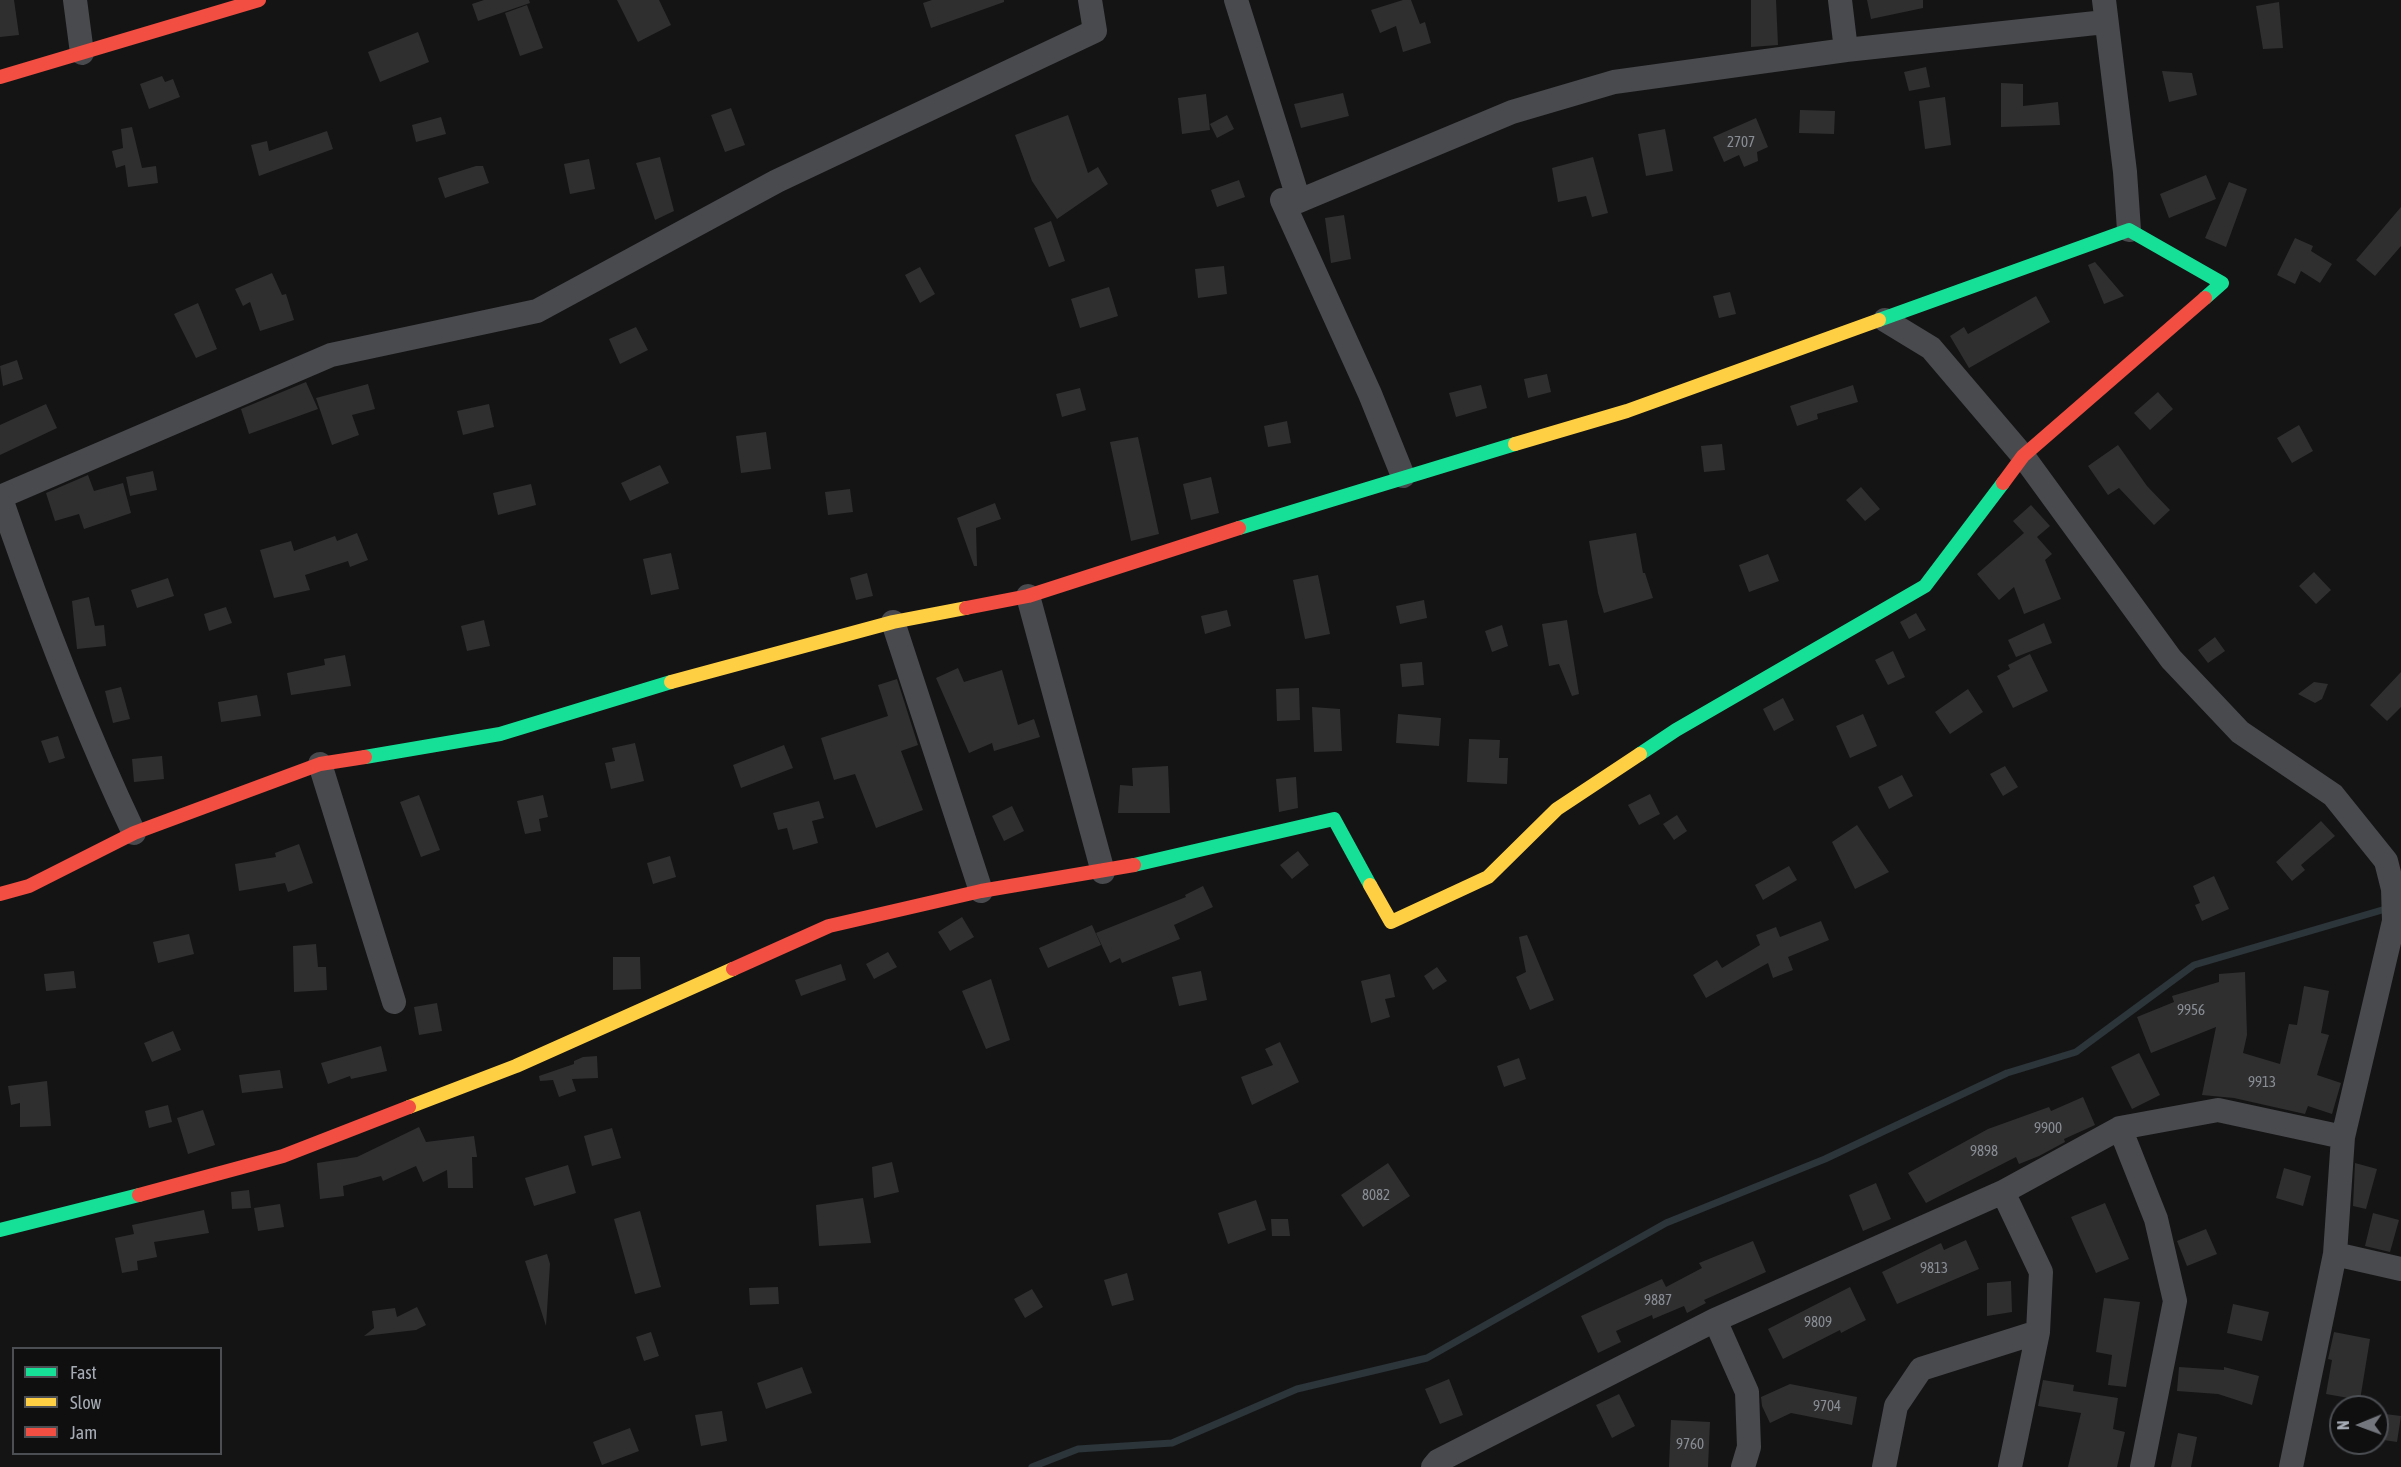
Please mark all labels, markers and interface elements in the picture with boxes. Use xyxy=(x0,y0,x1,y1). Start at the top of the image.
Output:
house number: 2707 xyxy=(1727,133,1755,151)
house number: 9956 xyxy=(2177,1001,2205,1019)
house number: 9913 xyxy=(2248,1073,2276,1091)
house number: 9900 xyxy=(2034,1119,2062,1137)
house number: 9898 xyxy=(1970,1142,1998,1160)
house number: 8082 xyxy=(1362,1186,1390,1204)
house number: 9813 xyxy=(1920,1259,1948,1277)
house number: 9887 xyxy=(1644,1291,1672,1309)
house number: 9809 xyxy=(1804,1313,1832,1331)
legend xyxy=(12,1347,222,1455)
text: Fast xyxy=(70,1362,97,1383)
text: Slow xyxy=(70,1392,101,1413)
north arrow xyxy=(2329,1395,2389,1455)
house number: 9704 xyxy=(1813,1397,1841,1415)
text: N xyxy=(2334,1420,2352,1430)
text: Jam xyxy=(70,1422,97,1443)
house number: 9760 xyxy=(1676,1435,1704,1453)

